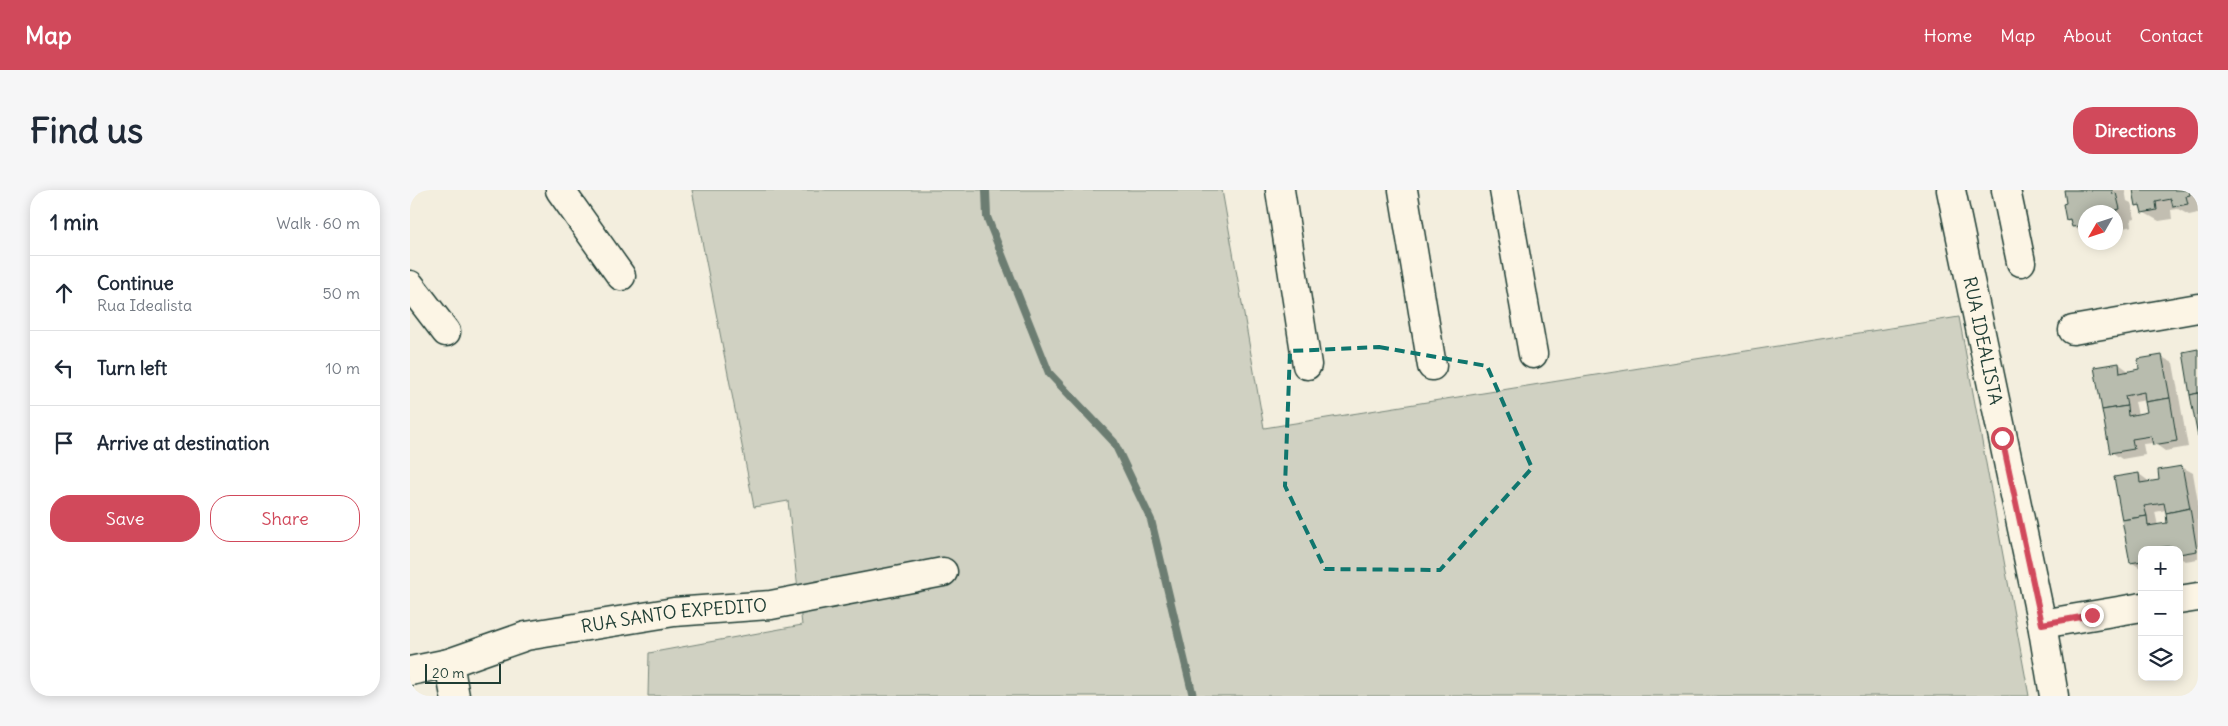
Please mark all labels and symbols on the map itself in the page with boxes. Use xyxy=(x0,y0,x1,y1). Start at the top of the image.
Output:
north arrow xyxy=(2078,205,2123,250)
street label: RUA IDEALISTA xyxy=(1958,274,2008,407)
route start xyxy=(1991,427,2014,450)
street label: RUA SANTO EXPEDITO xyxy=(579,593,768,638)
route end xyxy=(2081,604,2104,627)
scale bar xyxy=(425,661,501,684)

